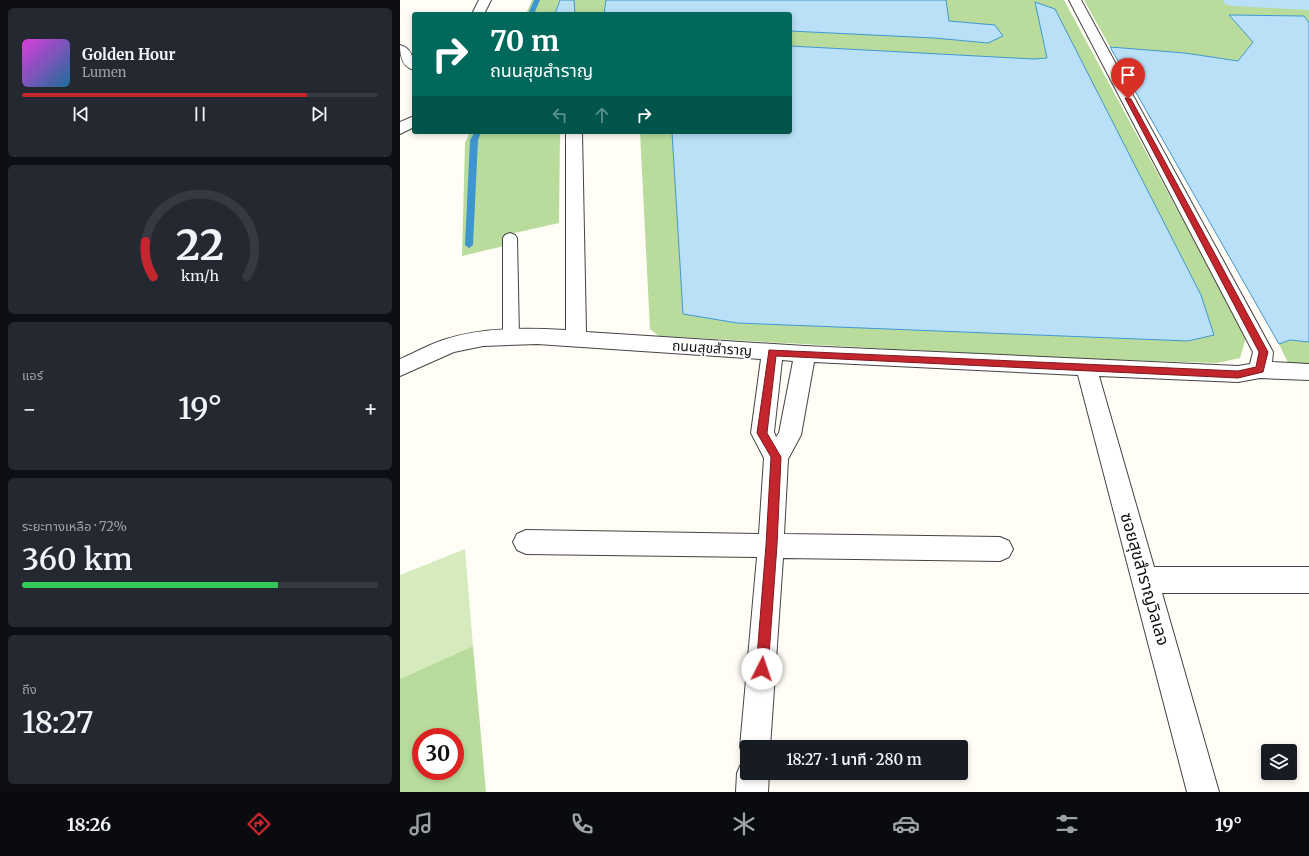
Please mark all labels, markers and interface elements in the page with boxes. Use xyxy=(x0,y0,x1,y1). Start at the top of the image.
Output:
text: 70 m xyxy=(490,23,559,59)
icon: right xyxy=(424,28,476,80)
text: Golden Hour xyxy=(82,45,176,64)
pin xyxy=(1111,58,1145,99)
text: ถนนสุขสำราญ xyxy=(490,59,593,82)
text: Lumen xyxy=(82,64,126,81)
icon: arrive xyxy=(1117,64,1139,86)
icon: previous xyxy=(70,103,92,125)
icon: pause xyxy=(189,103,211,125)
icon: next xyxy=(308,103,330,125)
icon: left xyxy=(549,104,571,126)
icon: ahead xyxy=(591,104,613,126)
icon: right xyxy=(633,104,655,126)
text: 22 xyxy=(176,219,224,271)
text: km/h xyxy=(181,267,219,285)
street label: ถนนสุขสำราญ xyxy=(671,336,753,360)
text: แอร์ xyxy=(22,367,43,384)
text: 19° xyxy=(178,389,222,427)
text: − xyxy=(22,395,37,423)
text: + xyxy=(363,395,378,423)
street label: ซอยสุขสำราญวิลเลจ xyxy=(1116,510,1174,648)
text: ระยะทางเหลือ · 72% xyxy=(22,518,127,535)
text: 360 km xyxy=(22,540,133,578)
position arrow xyxy=(741,648,783,690)
text: ถึง xyxy=(22,681,37,698)
text: 18:27 xyxy=(22,703,93,741)
speed limit sign: 30 xyxy=(412,728,464,780)
map controls xyxy=(1261,744,1297,780)
button: layers xyxy=(1261,744,1297,780)
text: 18:27 · 1 นาที · 280 m xyxy=(786,750,922,769)
icon: directions xyxy=(245,810,273,838)
icon: music xyxy=(407,810,435,838)
icon: phone xyxy=(568,810,596,838)
icon: climate xyxy=(730,810,758,838)
icon: car xyxy=(892,810,920,838)
icon: filters xyxy=(1053,810,1081,838)
text: 18:26 xyxy=(67,813,111,836)
text: 19° xyxy=(1215,813,1242,836)

